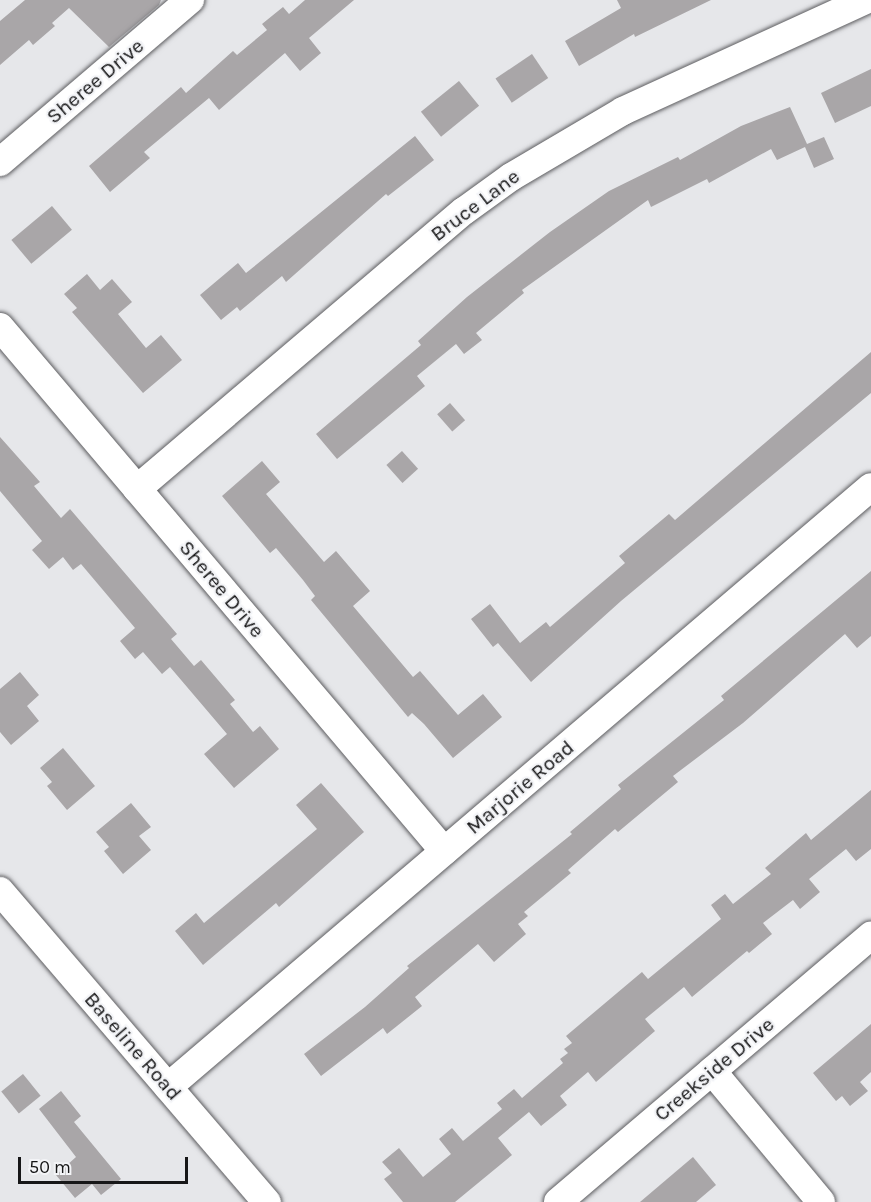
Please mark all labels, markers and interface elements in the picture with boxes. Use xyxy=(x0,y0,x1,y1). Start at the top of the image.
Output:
street label: Sheree Drive xyxy=(41,33,149,129)
street label: Bruce Lane xyxy=(426,163,524,247)
street label: Sheree Drive xyxy=(174,535,270,643)
street label: Marjorie Road xyxy=(461,735,579,839)
street label: Baseline Road xyxy=(79,987,187,1105)
street label: Creekside Drive xyxy=(649,1012,779,1126)
scale bar xyxy=(21,1145,190,1183)
text: 50 m xyxy=(29,1156,71,1178)

